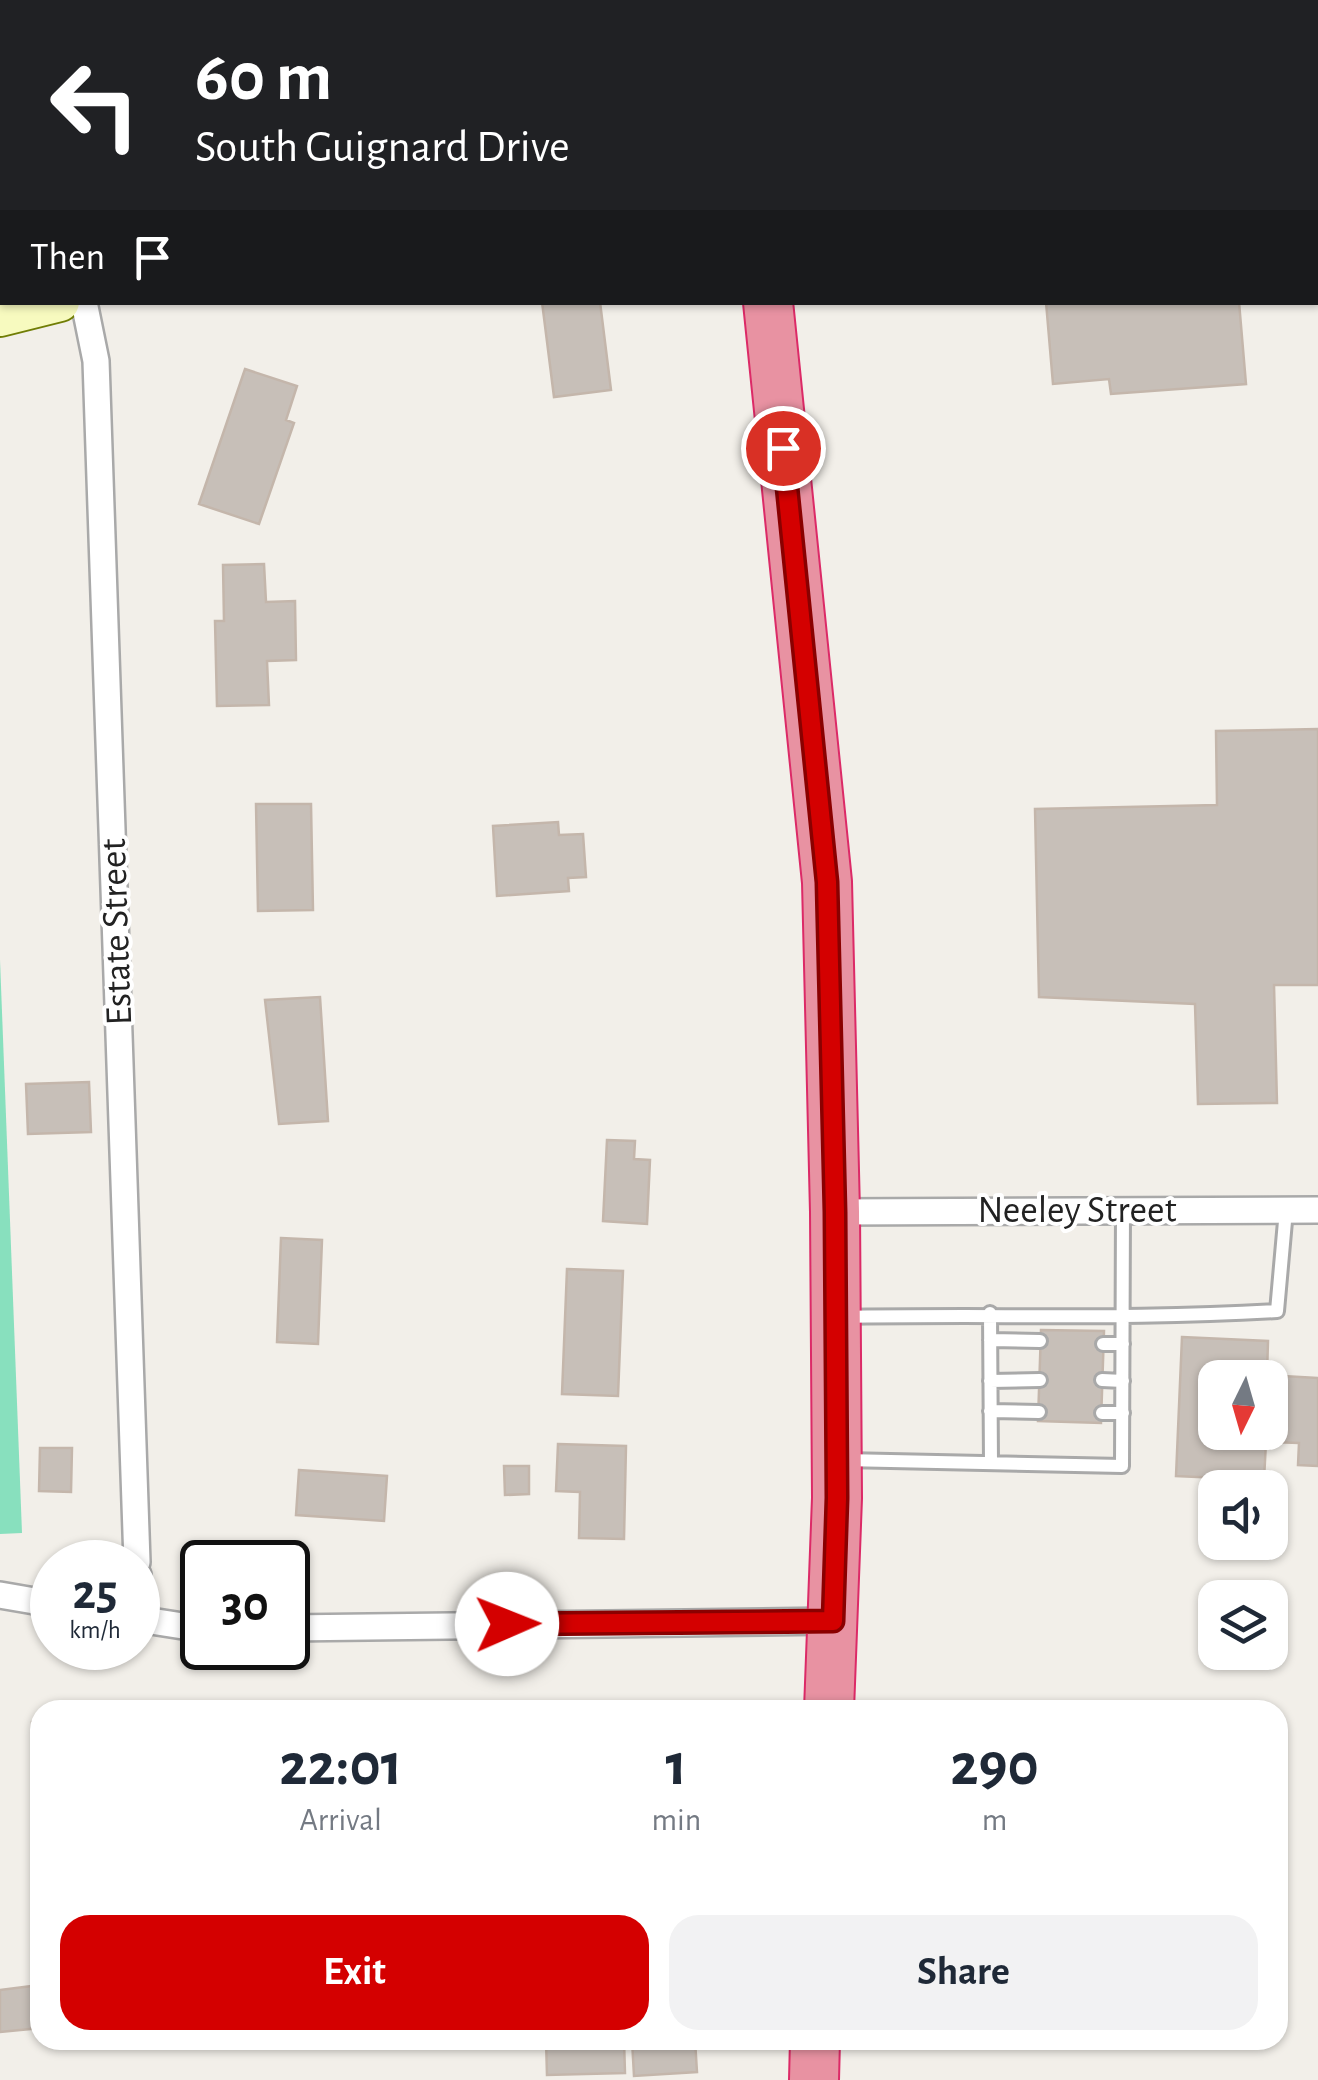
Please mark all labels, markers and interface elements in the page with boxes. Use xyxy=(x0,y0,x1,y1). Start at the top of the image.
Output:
icon: left xyxy=(30,40,160,170)
text: 60 m xyxy=(195,43,332,113)
text: South Guignard Drive xyxy=(195,125,570,170)
icon: arrive xyxy=(125,230,180,285)
text: Then xyxy=(30,239,105,277)
pin xyxy=(741,406,826,491)
icon: arrive xyxy=(756,421,811,476)
street label: Estate Street xyxy=(95,838,139,1026)
street label: Neeley Street xyxy=(977,1192,1177,1230)
north arrow xyxy=(1198,1360,1288,1450)
map controls xyxy=(1198,1360,1288,1670)
button: sound xyxy=(1198,1470,1288,1560)
speed limit sign: 30 xyxy=(180,1540,310,1670)
text: 25 xyxy=(72,1568,118,1618)
position arrow xyxy=(455,1572,559,1676)
button: layers xyxy=(1198,1580,1288,1670)
text: km/h xyxy=(69,1618,121,1643)
text: 22:01 xyxy=(279,1736,402,1796)
text: 1 xyxy=(666,1736,687,1796)
text: 290 xyxy=(950,1736,1039,1796)
text: Arrival xyxy=(300,1804,382,1836)
text: min xyxy=(651,1804,701,1836)
text: m xyxy=(982,1804,1007,1836)
button: Exit xyxy=(60,1915,649,2030)
button: Share xyxy=(669,1915,1258,2030)

